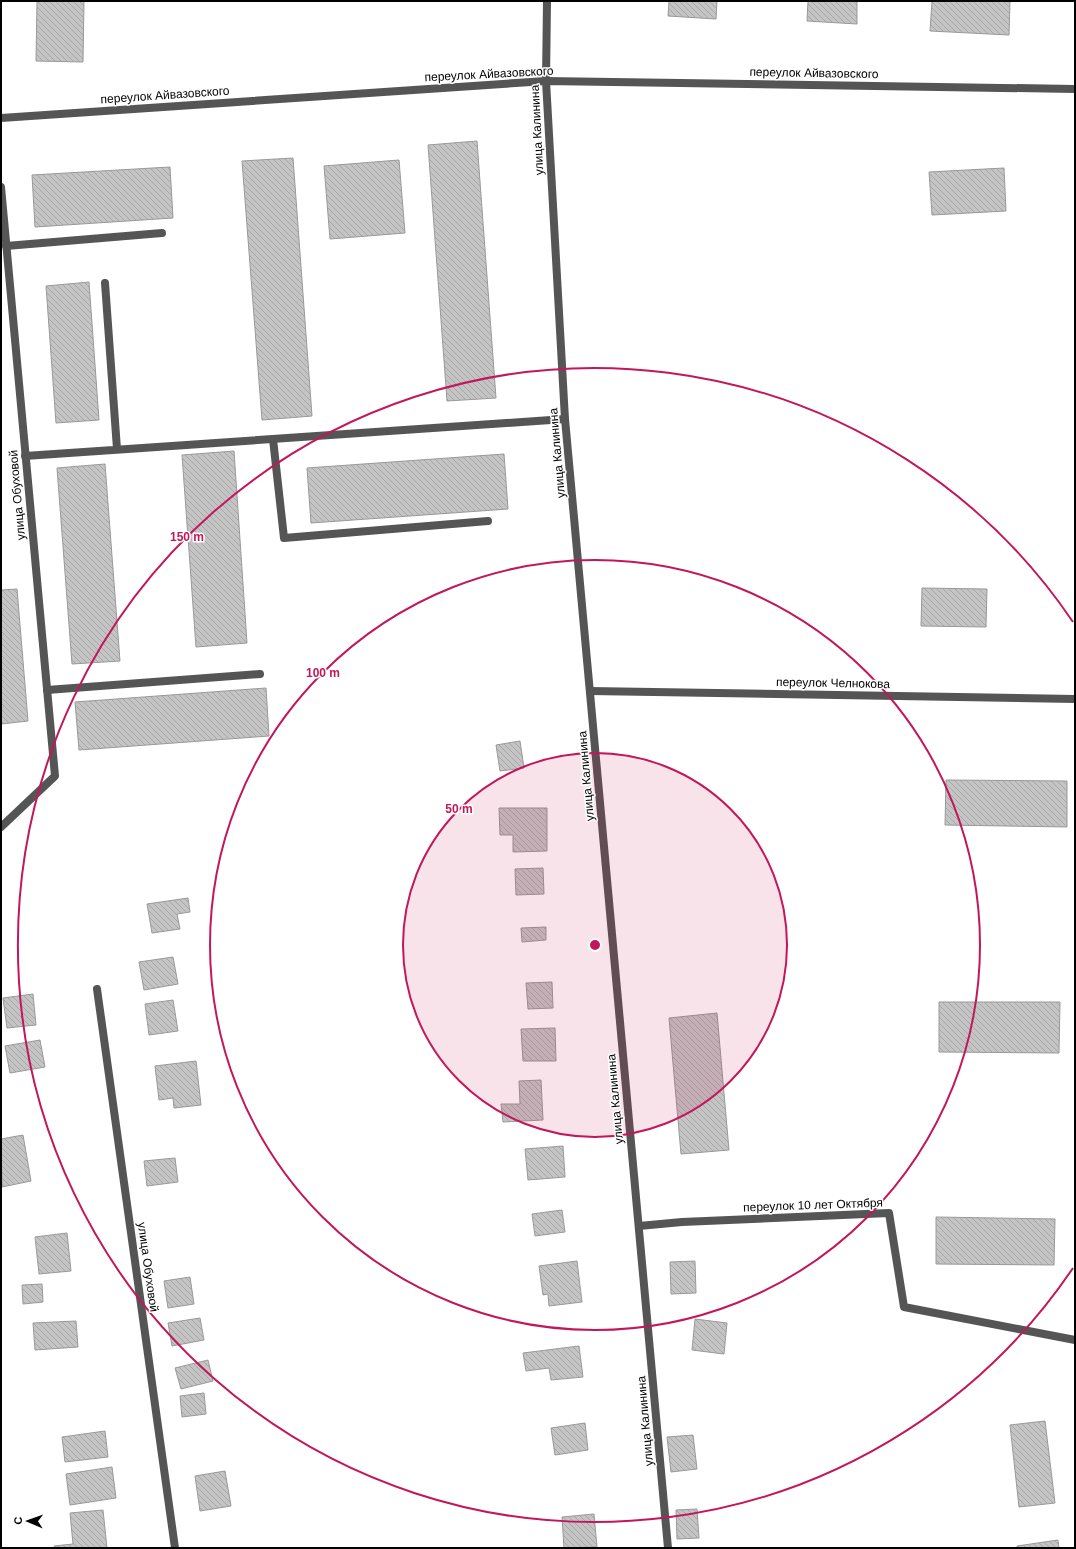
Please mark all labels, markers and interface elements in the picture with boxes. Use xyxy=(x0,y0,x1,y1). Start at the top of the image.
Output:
street label: переулок Айвазовского xyxy=(424,64,554,84)
street label: переулок Айвазовского xyxy=(749,65,879,81)
street label: переулок Айвазовского xyxy=(100,83,230,106)
street label: улица Калинина xyxy=(528,84,546,175)
street label: улица Калинина xyxy=(546,407,568,499)
street label: улица Обуховой xyxy=(6,449,28,541)
text: 150 m xyxy=(170,530,204,544)
text: 100 m xyxy=(306,666,340,680)
street label: переулок Челнокова xyxy=(776,675,890,691)
street label: улица Калинина xyxy=(575,730,597,822)
text: 50 m xyxy=(445,802,473,816)
centre of rings xyxy=(588,938,602,952)
street label: улица Калинина xyxy=(604,1053,626,1145)
street label: переулок 10 лет Октября xyxy=(743,1196,883,1214)
street label: улица Обуховой xyxy=(135,1221,161,1313)
street label: улица Калинина xyxy=(634,1375,656,1467)
north arrow xyxy=(8,1501,48,1541)
text: С xyxy=(12,1516,24,1525)

